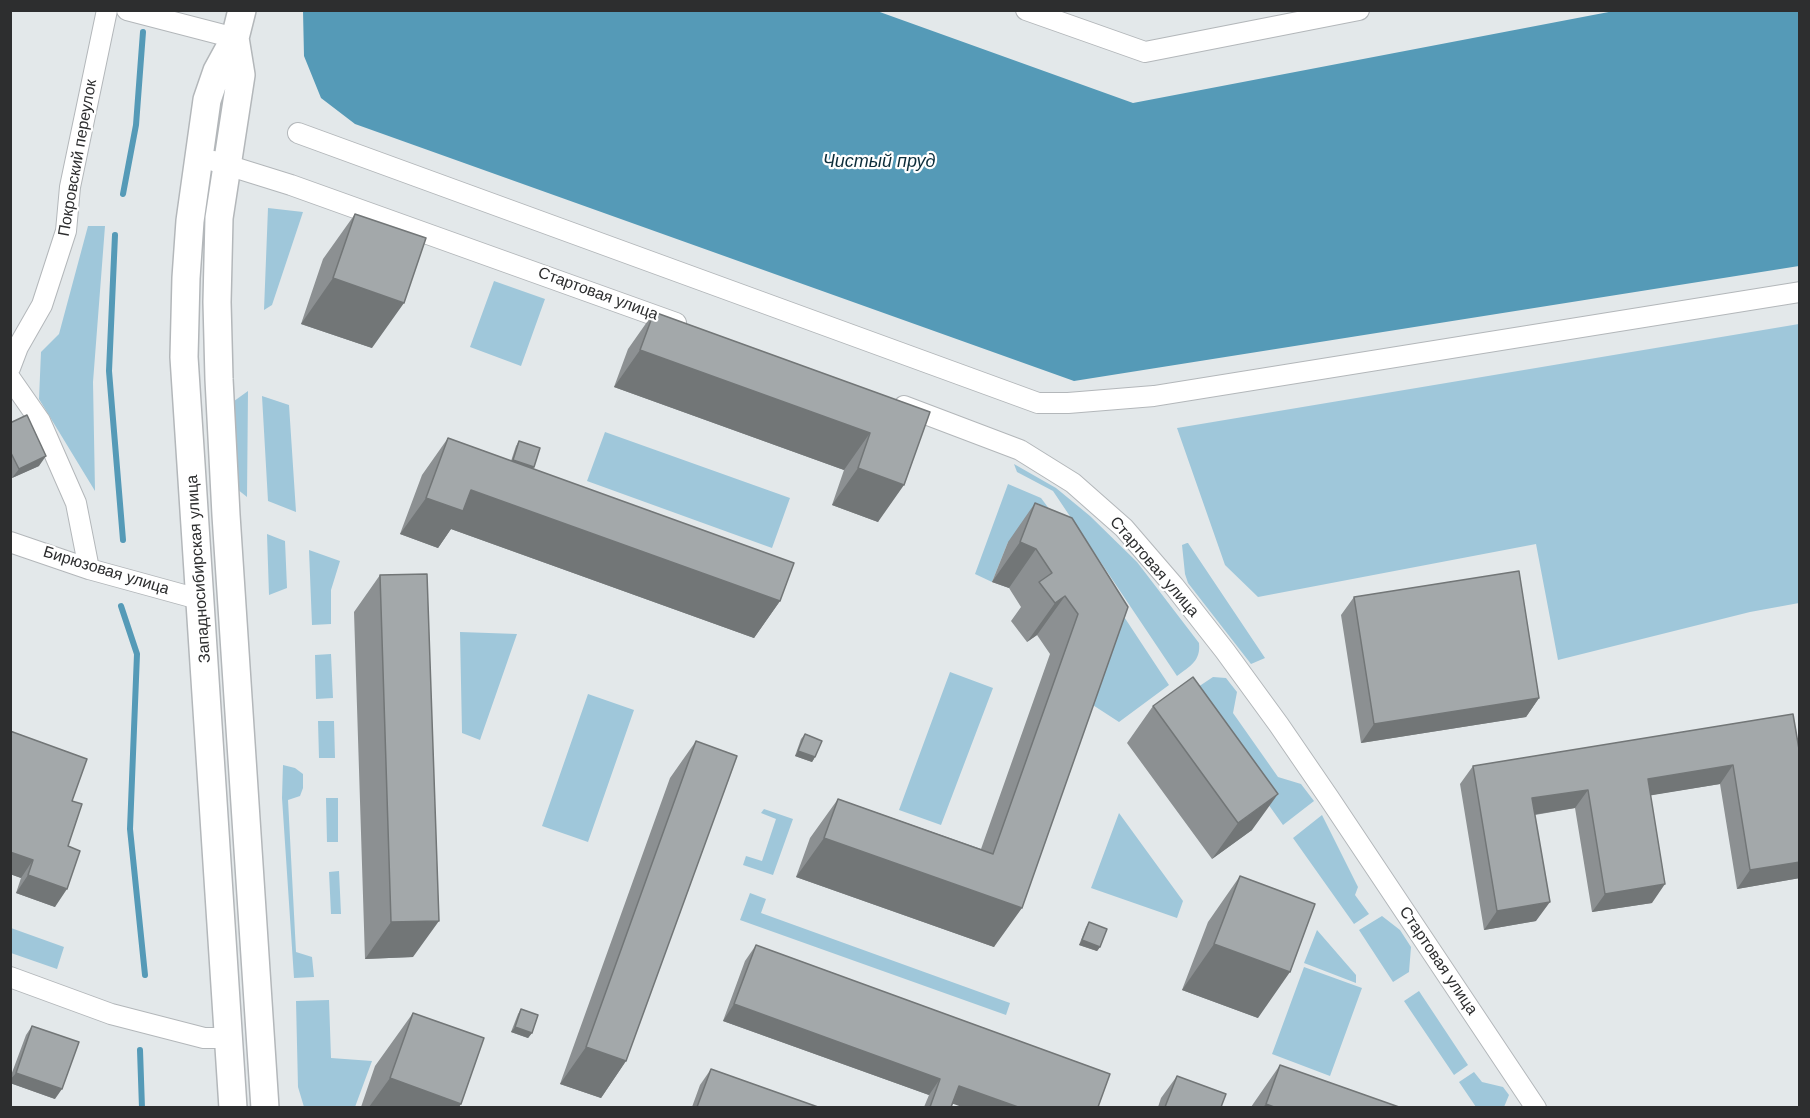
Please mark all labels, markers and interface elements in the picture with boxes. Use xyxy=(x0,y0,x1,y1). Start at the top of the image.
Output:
street label: Покровский переулок xyxy=(55,78,101,238)
water label: Чистый пруд xyxy=(823,151,935,173)
street label: Стартовая улица xyxy=(535,263,661,325)
street label: Западносибирская улица xyxy=(183,474,215,664)
street label: Стартовая улица xyxy=(1105,513,1203,621)
street label: Бирюзовая улица xyxy=(41,543,171,599)
street label: Стартовая улица xyxy=(1395,903,1481,1019)

